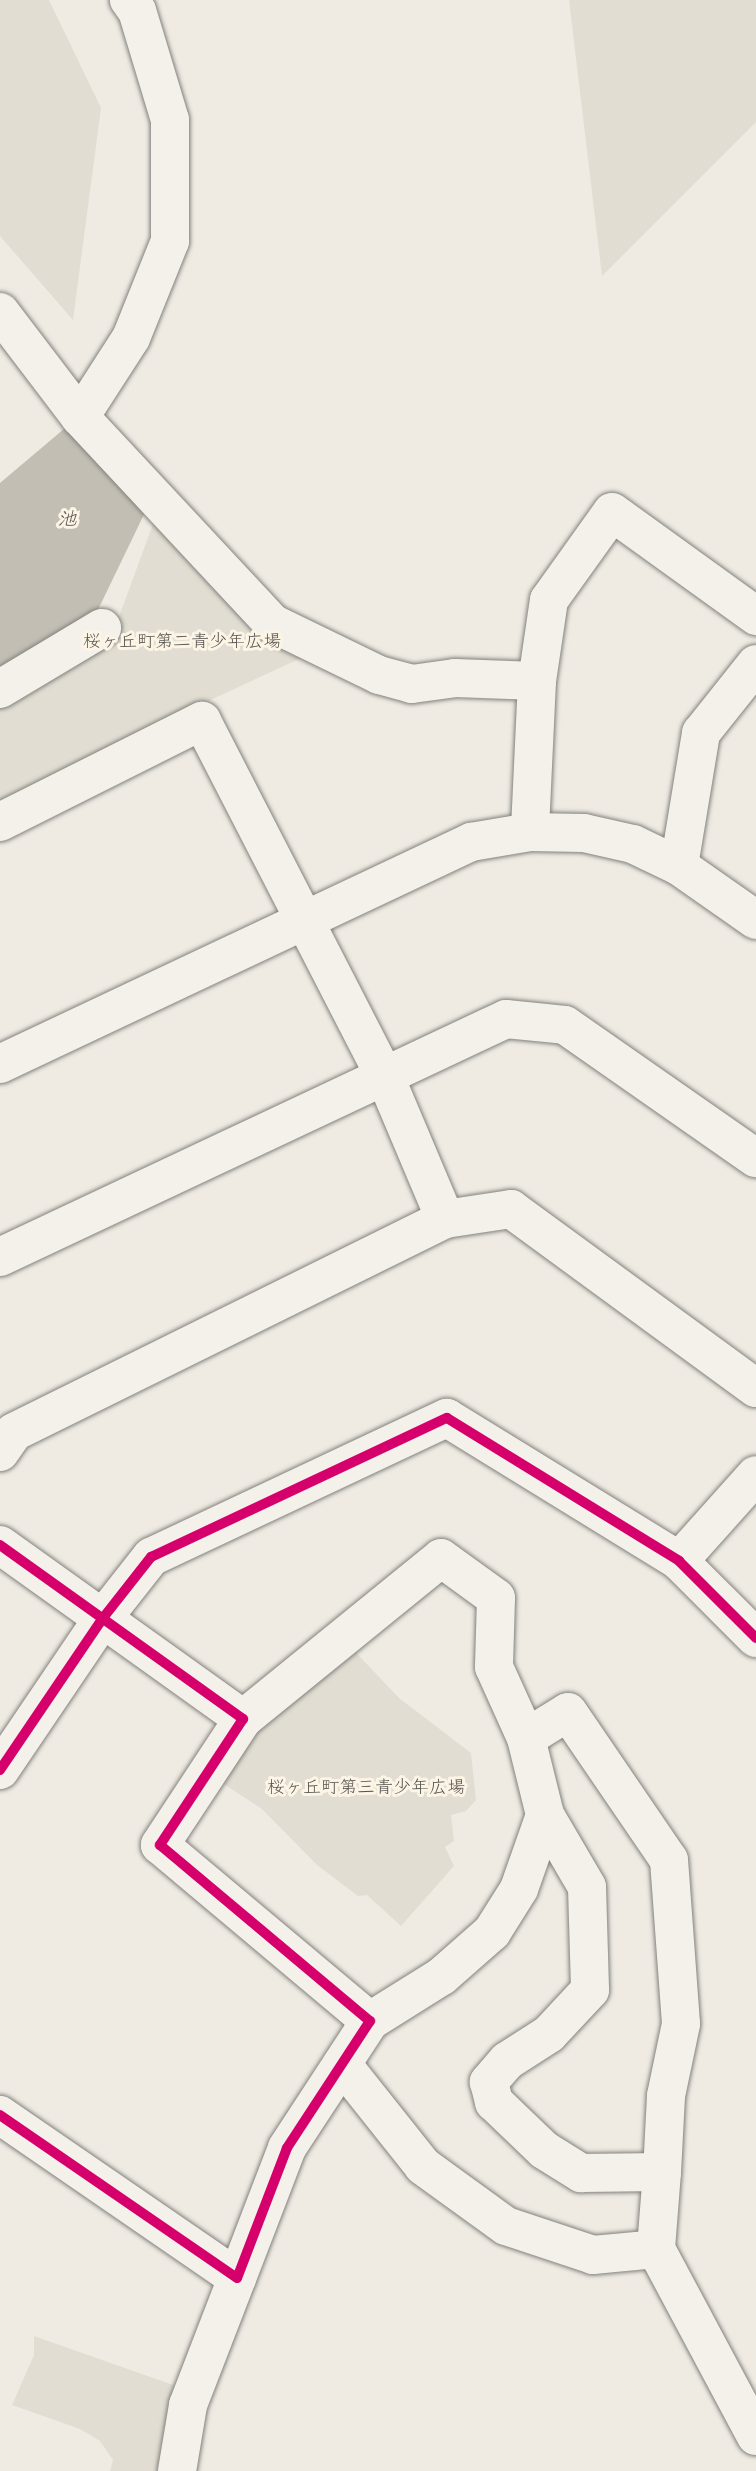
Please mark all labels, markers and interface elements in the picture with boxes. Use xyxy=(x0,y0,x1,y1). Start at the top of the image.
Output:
water label: 池 xyxy=(58,507,76,529)
park label: 桜ヶ丘町第二青少年広場 xyxy=(83,629,281,651)
park label: 桜ヶ丘町第三青少年広場 xyxy=(267,1775,465,1797)

